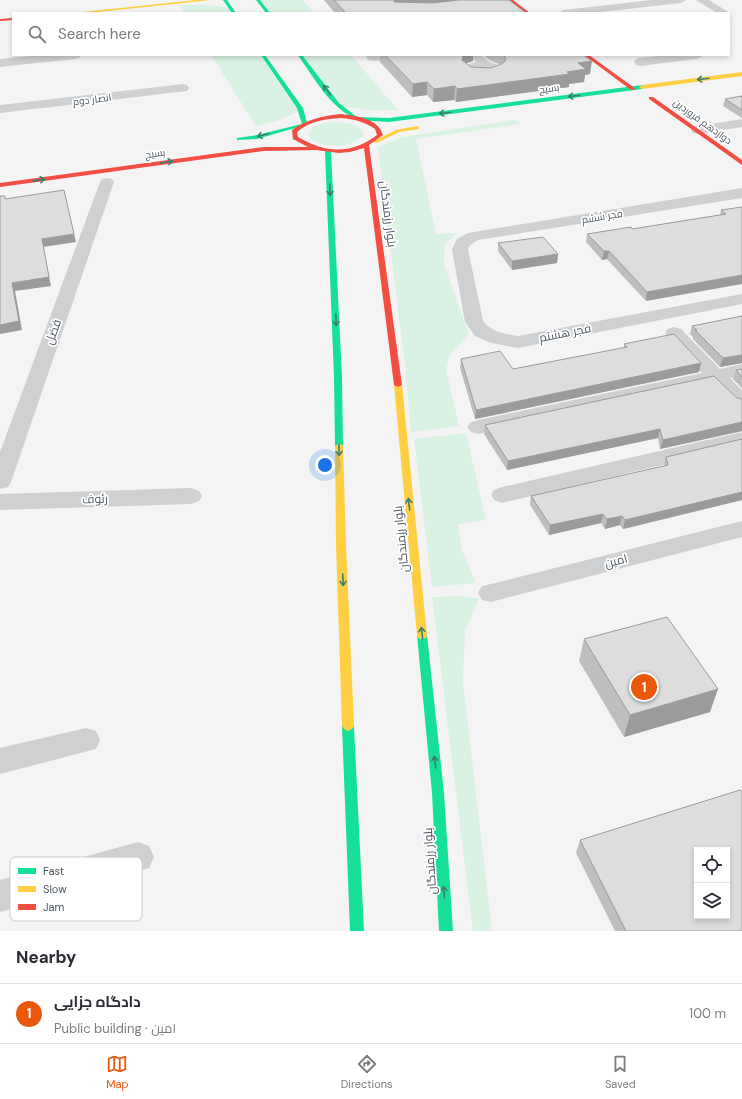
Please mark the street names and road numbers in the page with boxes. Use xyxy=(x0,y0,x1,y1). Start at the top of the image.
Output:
street label: بسیج xyxy=(538,81,560,96)
street label: انصار دوم xyxy=(72,91,112,109)
street label: دوازدهم فروردین xyxy=(670,96,735,148)
street label: بسیج xyxy=(144,146,166,161)
street label: بلوار رزمندگان xyxy=(376,180,400,248)
street label: فجر ششم xyxy=(581,207,624,227)
street label: فضل xyxy=(41,317,65,347)
street label: فجر هشتم xyxy=(538,320,592,346)
street label: رئوف xyxy=(82,491,108,507)
street label: بلوار رزمندگان xyxy=(390,505,412,573)
street label: امین xyxy=(603,550,629,572)
street label: بلوار رزمندگان xyxy=(420,827,440,895)

